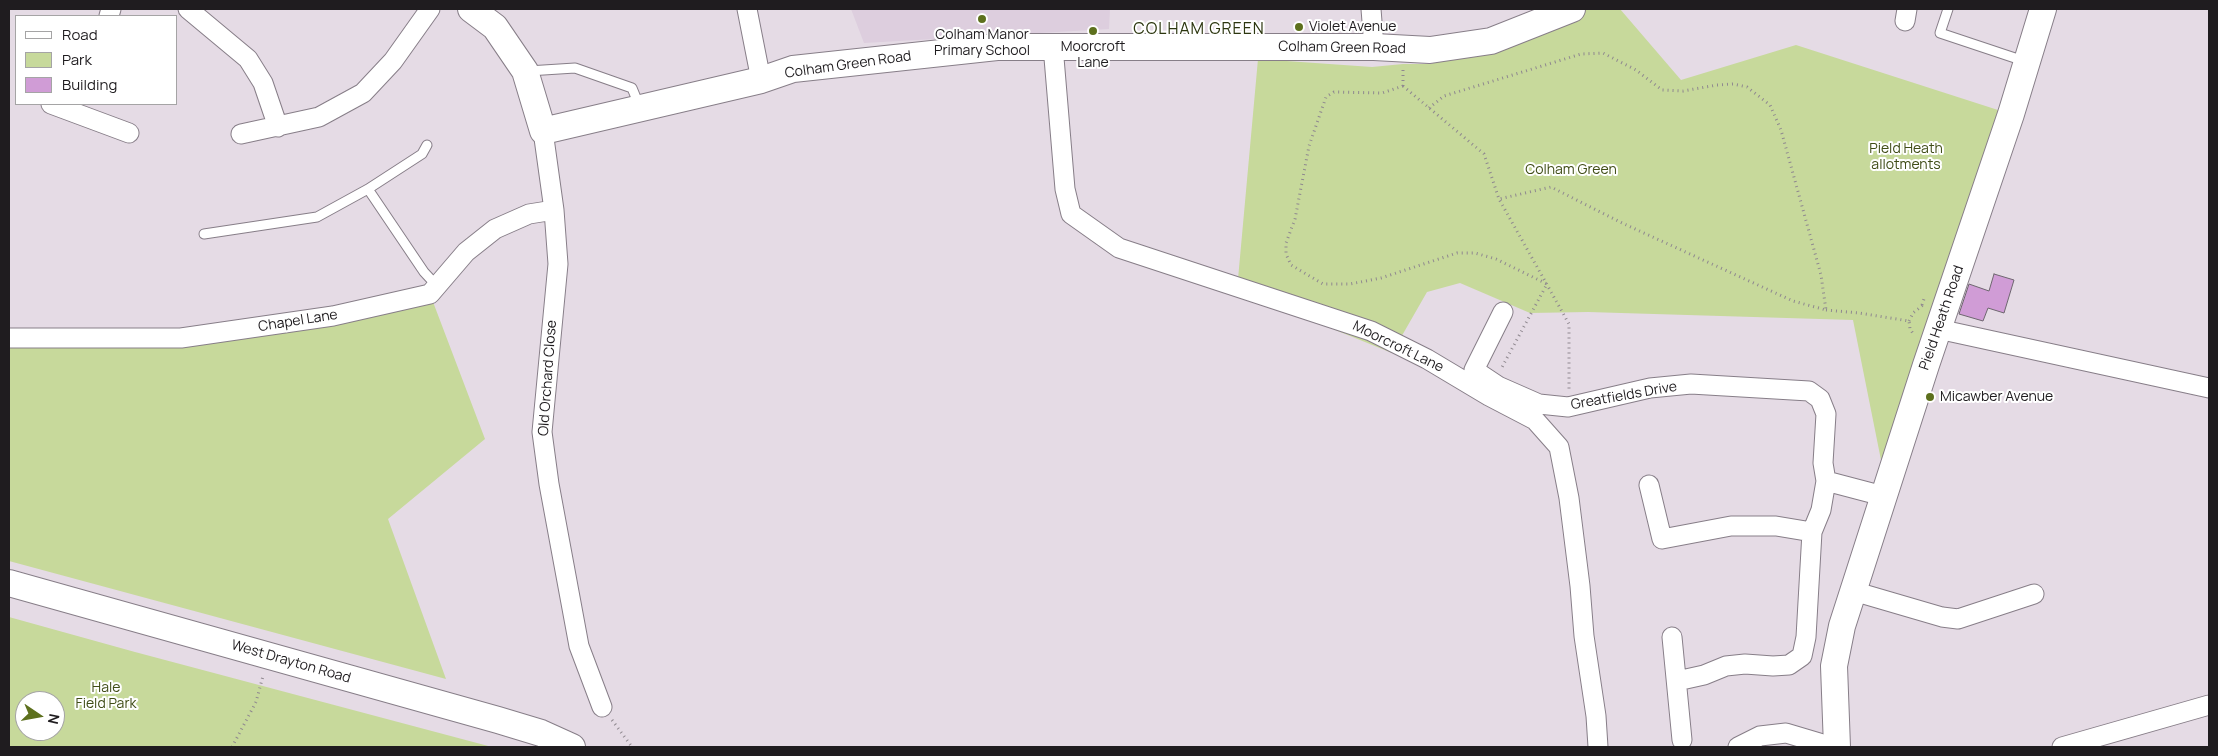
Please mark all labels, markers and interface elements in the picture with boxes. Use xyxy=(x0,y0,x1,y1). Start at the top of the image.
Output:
marker: Colham Manor Primary School xyxy=(976,13,988,25)
legend xyxy=(15,15,178,105)
place label: Violet Avenue xyxy=(1309,19,1397,35)
district label: COLHAM GREEN xyxy=(1132,20,1266,40)
marker: Violet Avenue xyxy=(1293,21,1305,33)
text: Road xyxy=(62,24,98,45)
marker: Moorcroft Lane xyxy=(1087,25,1099,37)
place label: Colham Manor Primary School xyxy=(934,27,1030,59)
street label: Colham Green Road xyxy=(1278,38,1406,58)
place label: Moorcroft Lane xyxy=(1061,39,1125,72)
street label: Colham Green Road xyxy=(784,48,912,82)
text: Park xyxy=(62,49,92,70)
text: Building xyxy=(62,74,117,95)
park label: Pield Heath allotments xyxy=(1869,141,1943,174)
park label: Colham Green xyxy=(1525,162,1617,178)
street label: Pield Heath Road xyxy=(1916,263,1968,373)
street label: Chapel Lane xyxy=(257,306,339,336)
street label: Moorcroft Lane xyxy=(1350,318,1446,376)
street label: Old Orchard Close xyxy=(536,319,560,437)
street label: Greatfields Drive xyxy=(1570,378,1678,414)
place label: Micawber Avenue xyxy=(1940,389,2053,405)
marker: Micawber Avenue xyxy=(1924,391,1936,403)
street label: West Drayton Road xyxy=(229,637,353,687)
park label: Hale Field Park xyxy=(76,680,136,712)
north arrow xyxy=(15,691,65,741)
text: N xyxy=(44,712,65,726)

